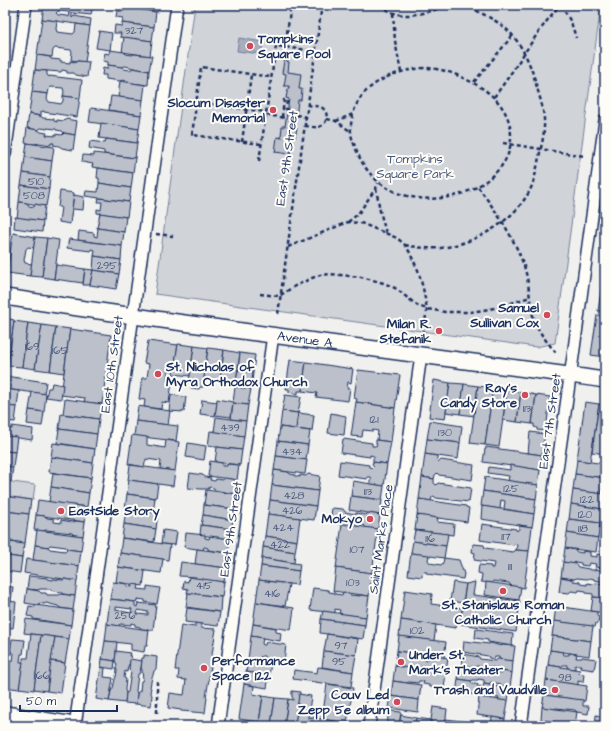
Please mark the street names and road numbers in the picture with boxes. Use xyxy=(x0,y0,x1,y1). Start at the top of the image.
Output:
street label: East 9th Street xyxy=(271,109,303,207)
street label: East 10th Street xyxy=(96,313,128,414)
street label: Avenue A xyxy=(276,327,335,352)
street label: East 7th Street xyxy=(534,371,566,470)
street label: East 9th Street xyxy=(215,480,247,578)
street label: Saint Marks Place xyxy=(364,483,398,595)

